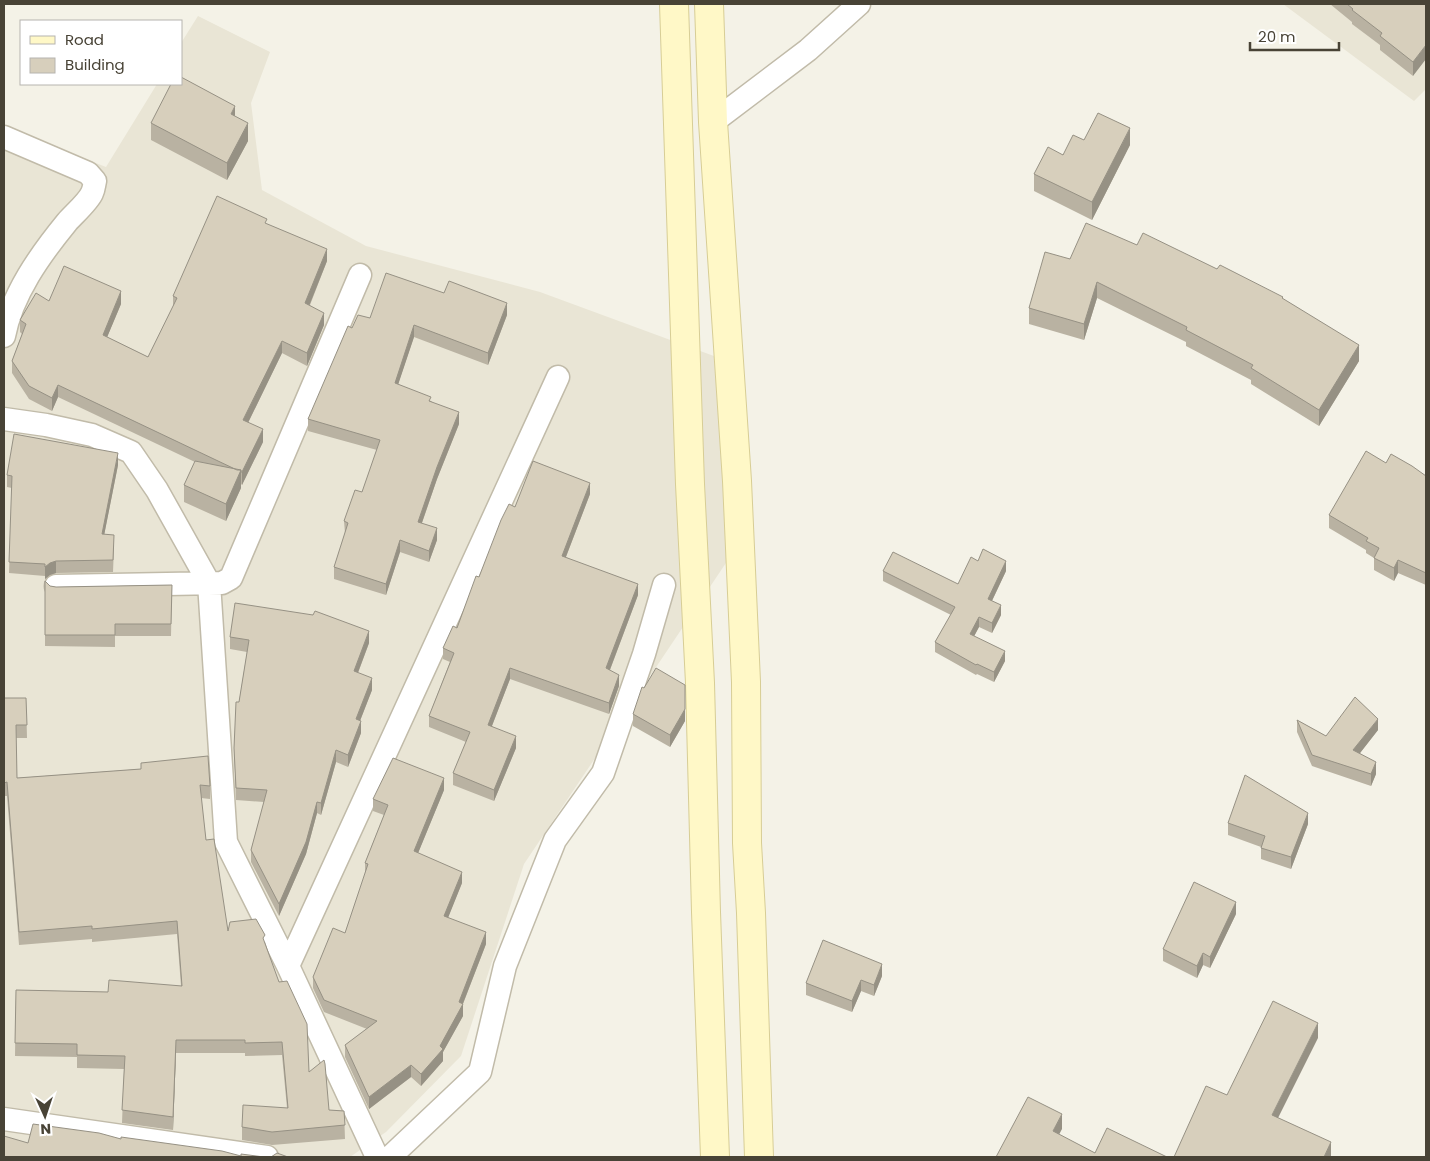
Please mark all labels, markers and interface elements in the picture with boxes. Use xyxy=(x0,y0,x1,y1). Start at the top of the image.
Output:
legend xyxy=(20,20,182,85)
scale bar xyxy=(1250,20,1339,52)
text: 20 m xyxy=(1258,26,1296,47)
text: Road xyxy=(65,29,104,50)
text: Building xyxy=(65,54,125,75)
north arrow xyxy=(20,1091,70,1141)
text: N xyxy=(40,1119,51,1139)

